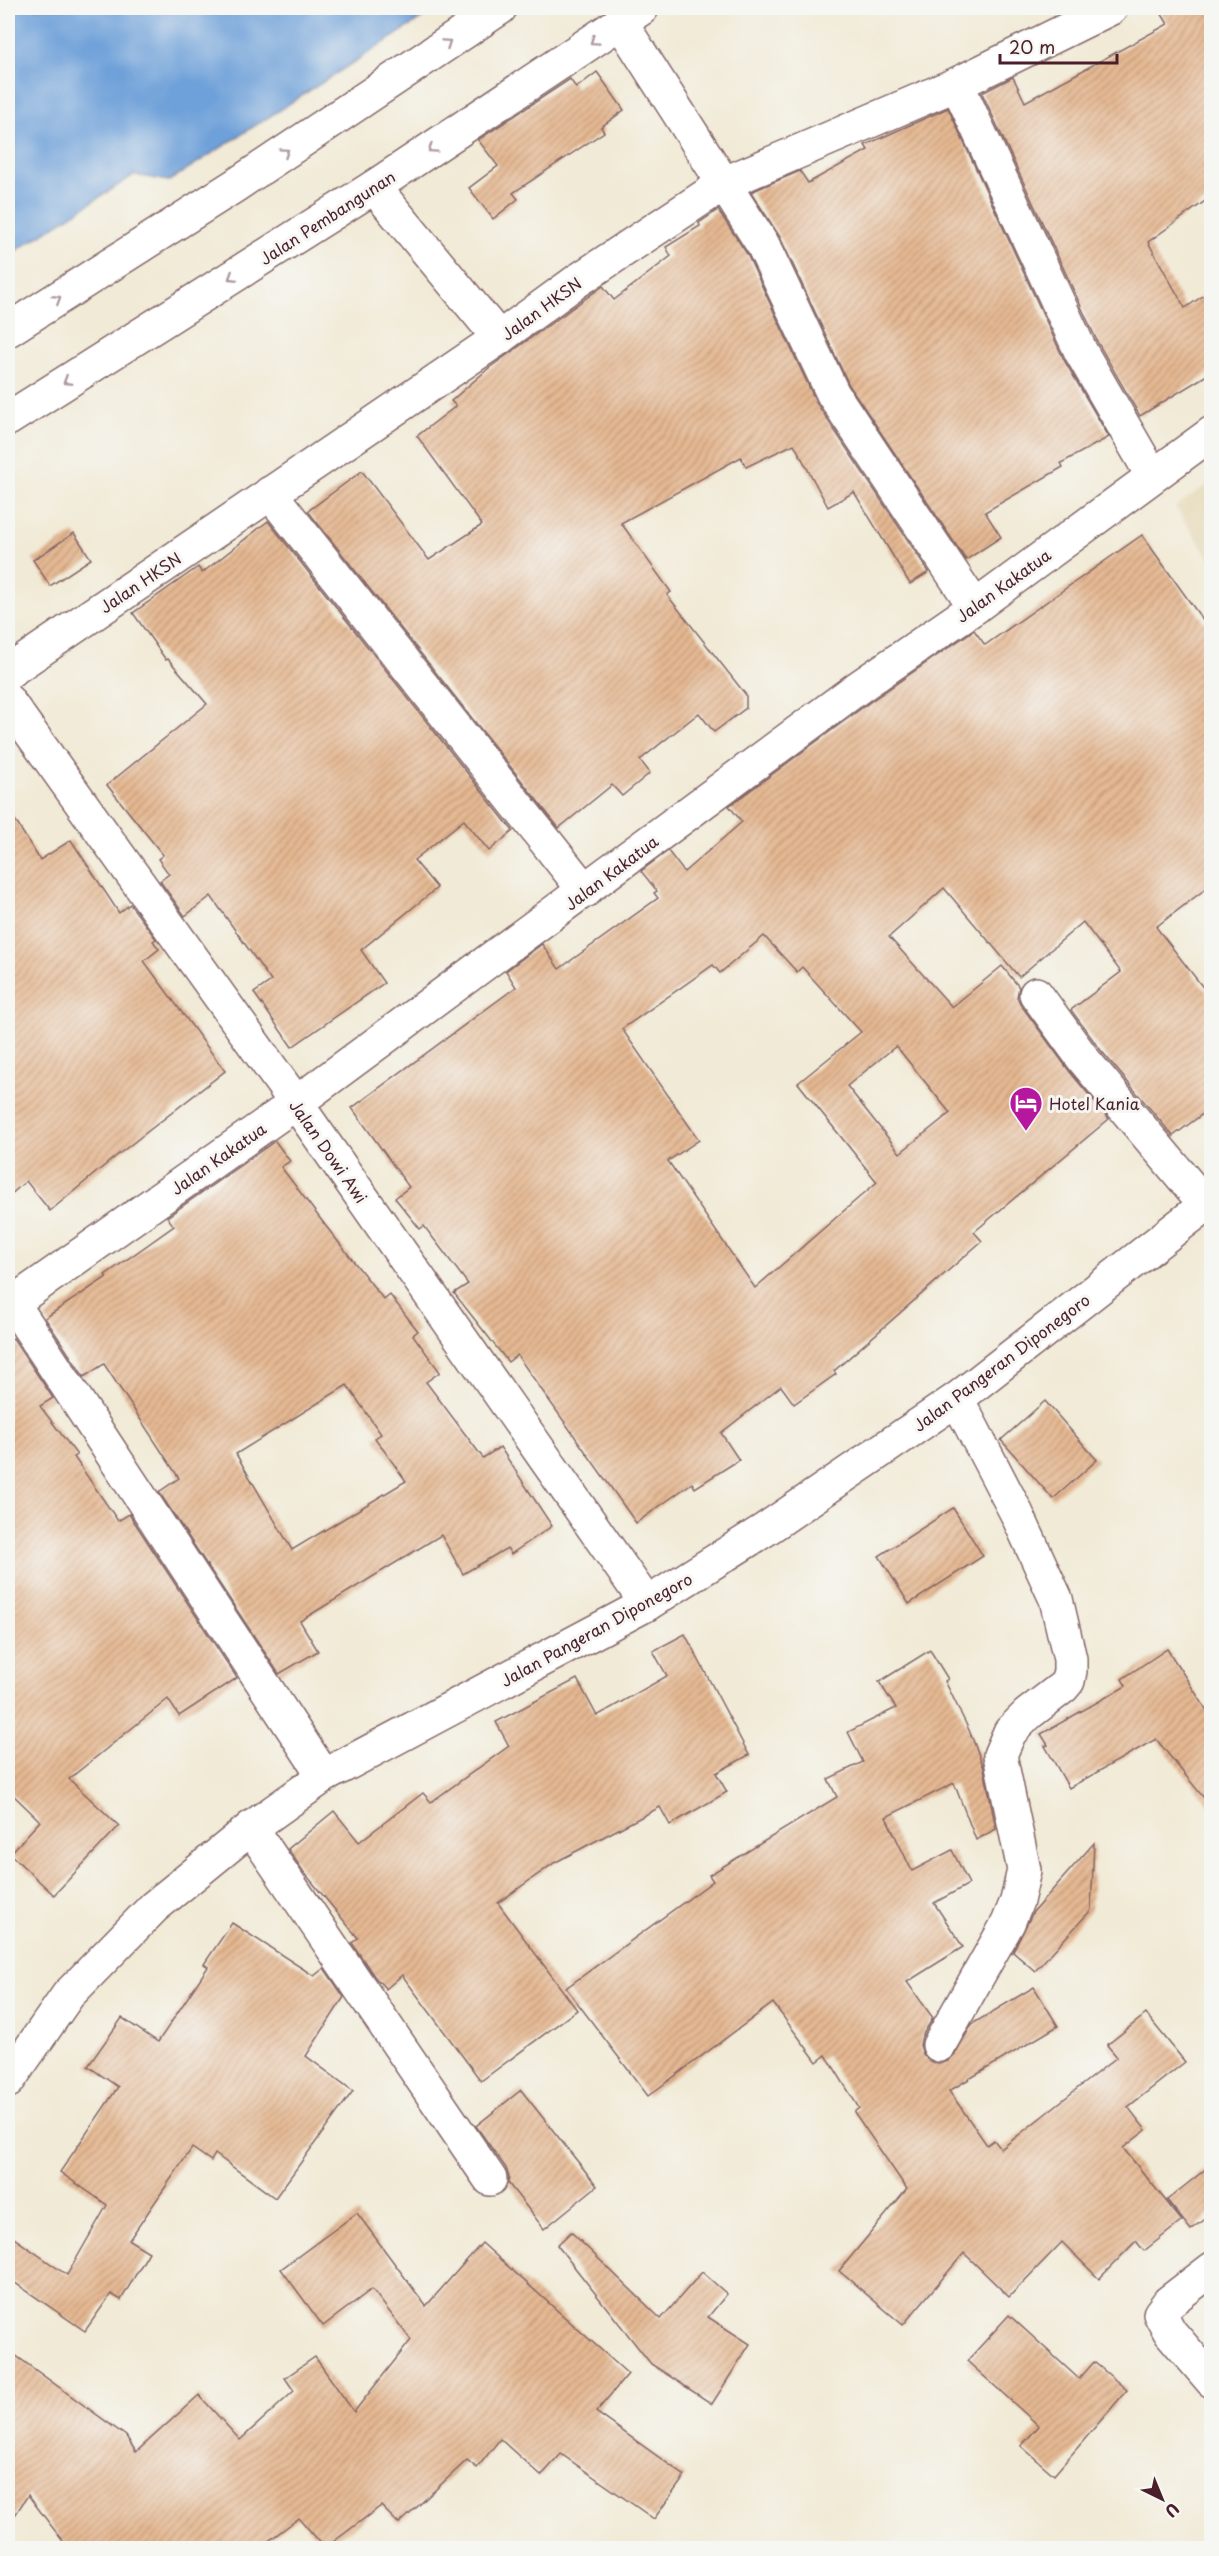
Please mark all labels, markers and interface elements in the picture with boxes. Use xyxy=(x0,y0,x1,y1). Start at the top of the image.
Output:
scale bar xyxy=(1000,27,1117,65)
text: 20 m xyxy=(1009,33,1055,60)
one-way arrow xyxy=(589,34,600,45)
one-way arrow xyxy=(440,40,451,51)
one-way arrow xyxy=(427,142,438,153)
one-way arrow xyxy=(278,148,289,159)
street label: Jalan Pembangunan xyxy=(254,164,400,270)
one-way arrow xyxy=(228,270,239,281)
street label: Jalan HKSN xyxy=(496,271,586,345)
one-way arrow xyxy=(50,295,61,306)
one-way arrow xyxy=(63,374,73,386)
street label: Jalan Kakatua xyxy=(951,542,1055,628)
street label: Jalan HKSN xyxy=(94,546,186,618)
street label: Jalan Kakatua xyxy=(559,829,663,915)
hotel icon: Hotel Kania xyxy=(1008,1085,1044,1132)
place label: Hotel Kania xyxy=(1049,1091,1140,1115)
street label: Jalan Dowi Awi xyxy=(284,1094,374,1208)
street label: Jalan Kakatua xyxy=(165,1116,271,1200)
street label: Jalan Pangeran Diponegoro xyxy=(908,1287,1094,1437)
street label: Jalan Pangeran Diponegoro xyxy=(496,1566,696,1692)
north arrow xyxy=(1132,2469,1192,2529)
text: U xyxy=(1160,2498,1186,2524)

